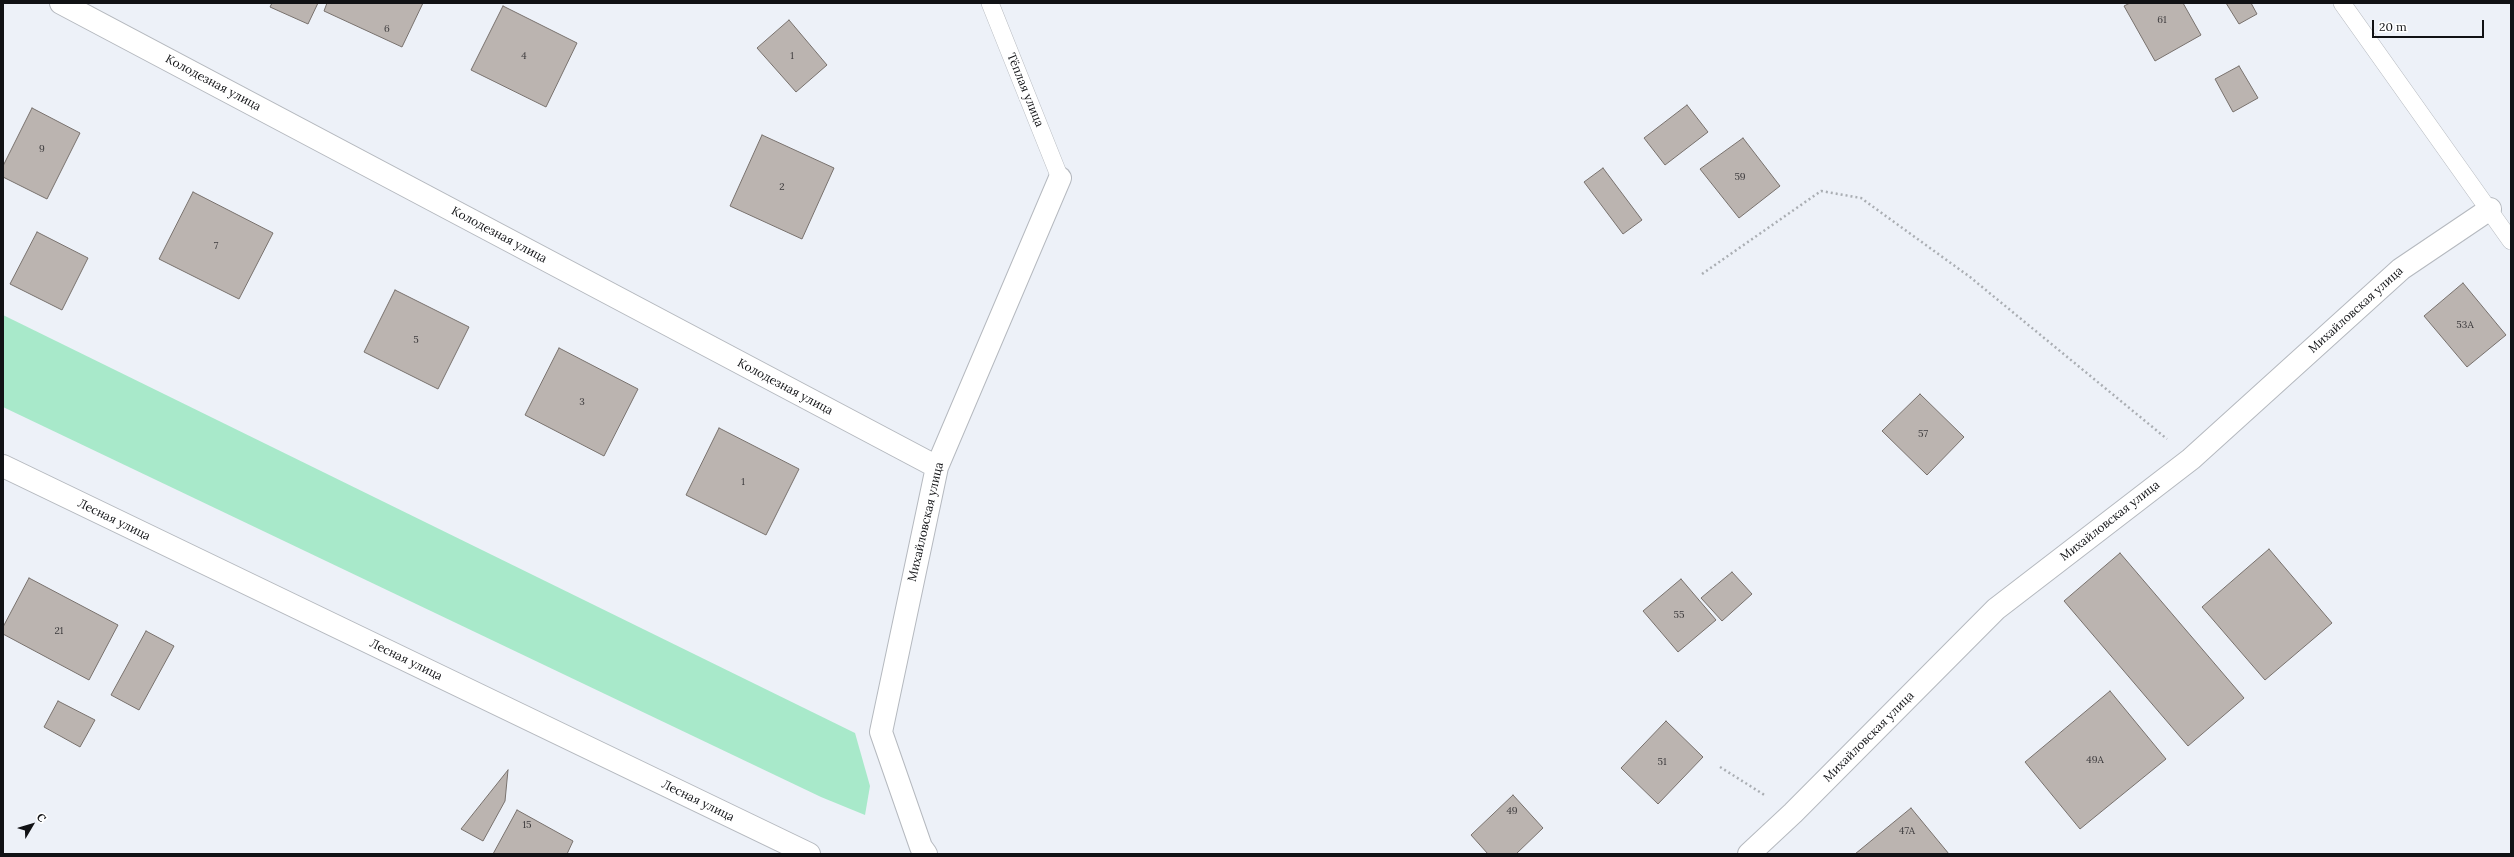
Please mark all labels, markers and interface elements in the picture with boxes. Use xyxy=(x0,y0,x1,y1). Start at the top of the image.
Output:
scale bar xyxy=(2374,12,2486,38)
house number: 61 xyxy=(2157,14,2167,26)
text: 20 m xyxy=(2379,19,2407,34)
house number: 6 xyxy=(384,23,390,35)
house number: 4 xyxy=(521,50,527,62)
house number: 1 xyxy=(790,50,794,62)
street label: Тёплая улица xyxy=(1004,51,1046,129)
street label: Колодезная улица xyxy=(163,52,263,114)
house number: 9 xyxy=(39,143,45,155)
house number: 59 xyxy=(1734,171,1746,183)
house number: 2 xyxy=(779,181,785,193)
street label: Колодезная улица xyxy=(449,204,549,266)
house number: 7 xyxy=(214,240,218,252)
street label: Михайловская улица xyxy=(2306,264,2406,356)
house number: 53А xyxy=(2456,319,2474,331)
house number: 5 xyxy=(413,334,419,346)
street label: Колодезная улица xyxy=(735,356,835,418)
house number: 3 xyxy=(579,396,585,408)
house number: 57 xyxy=(1918,428,1928,440)
street label: Михайловская улица xyxy=(905,461,947,583)
house number: 1 xyxy=(741,476,745,488)
street label: Михайловская улица xyxy=(2057,478,2163,564)
street label: Лесная улица xyxy=(75,496,153,544)
house number: 55 xyxy=(1674,609,1684,621)
house number: 21 xyxy=(54,625,64,637)
street label: Лесная улица xyxy=(367,636,445,684)
street label: Михайловская улица xyxy=(1821,689,1917,785)
house number: 49А xyxy=(2086,754,2104,766)
house number: 51 xyxy=(1657,756,1667,768)
street label: Лесная улица xyxy=(659,777,737,825)
north arrow xyxy=(12,805,52,845)
house number: 49 xyxy=(1506,805,1518,817)
text: С xyxy=(34,810,49,825)
house number: 15 xyxy=(522,819,532,831)
house number: 47А xyxy=(1899,825,1915,837)

